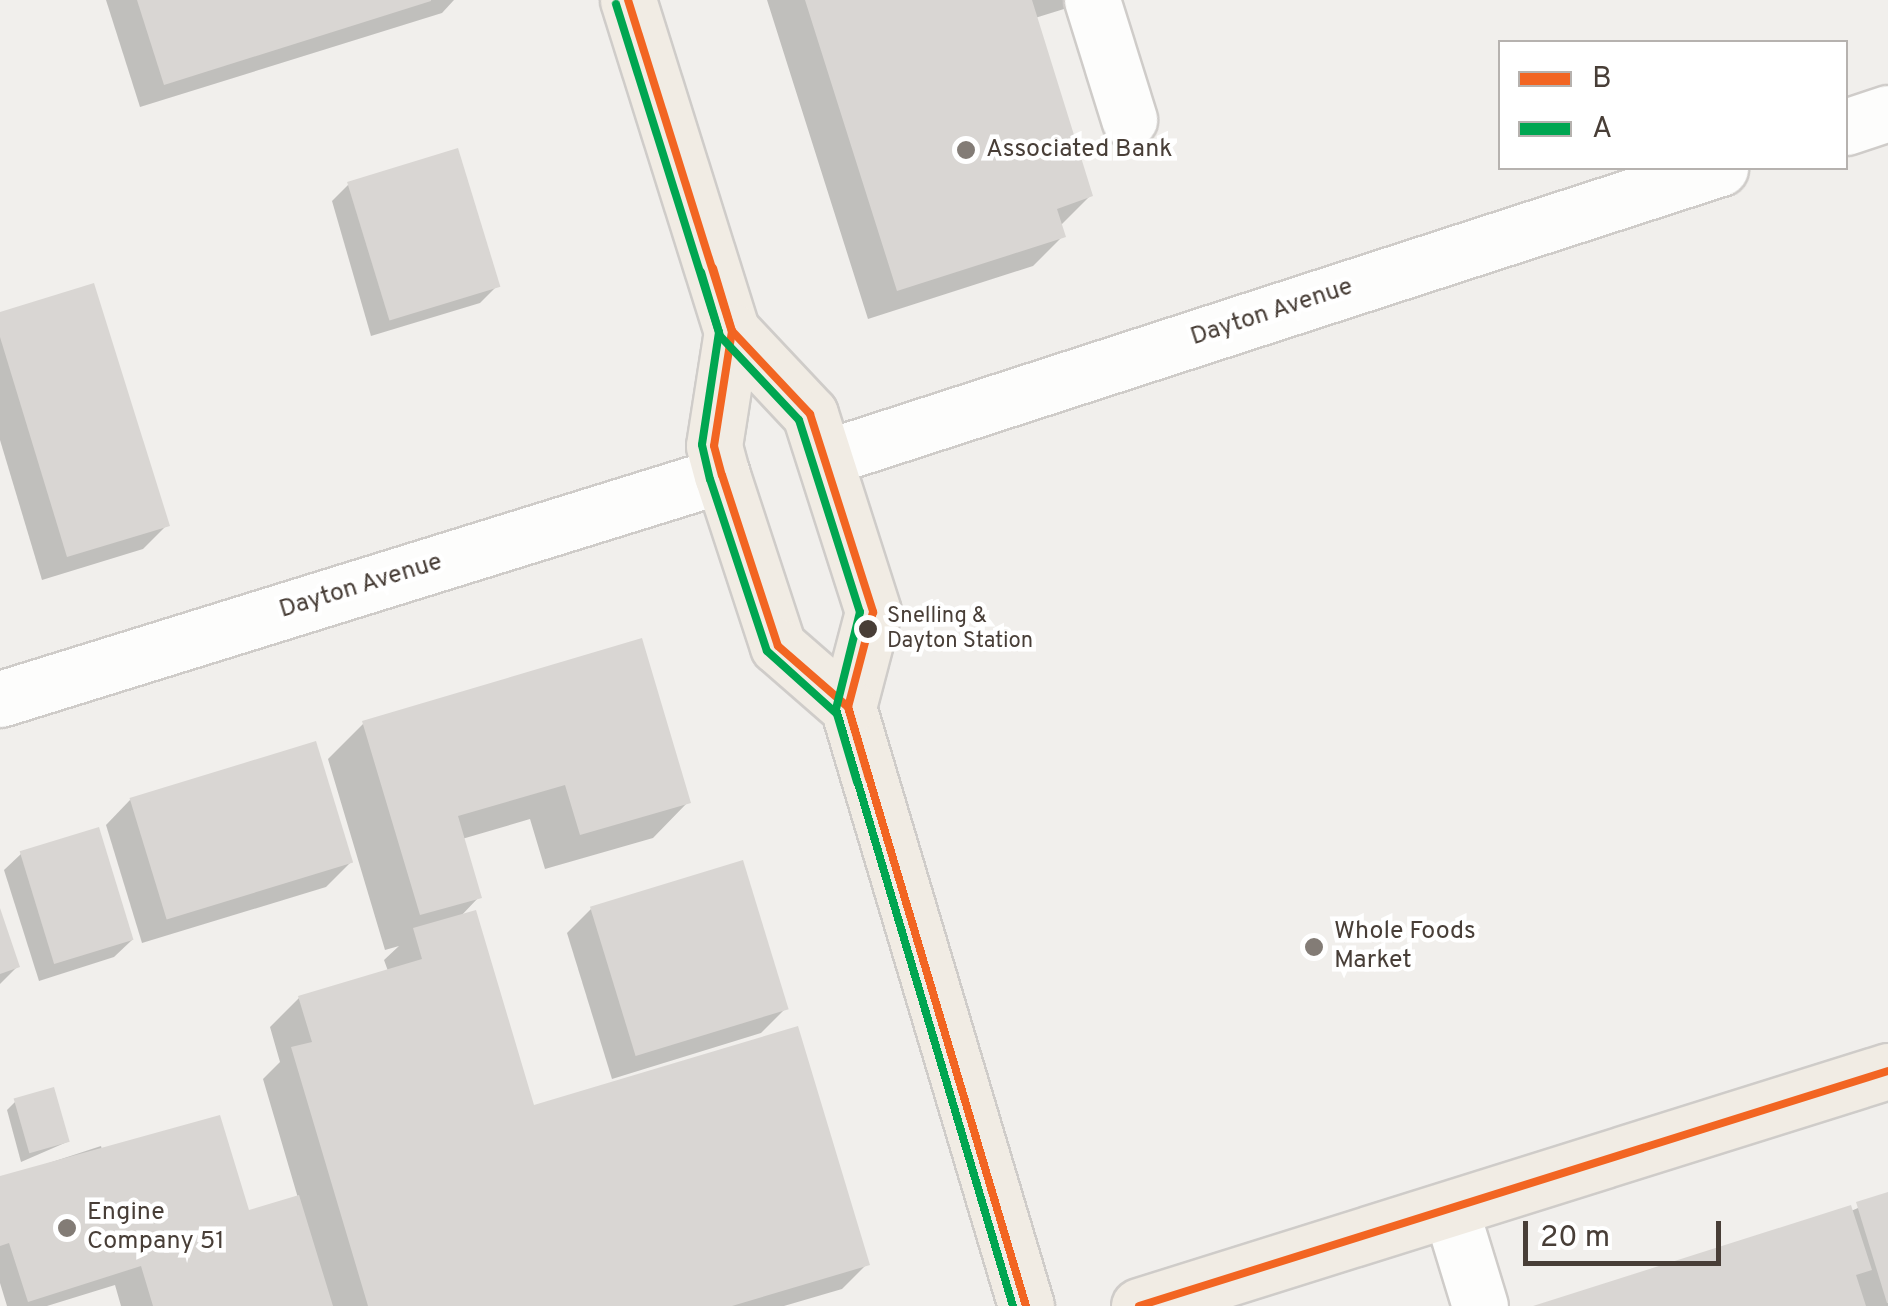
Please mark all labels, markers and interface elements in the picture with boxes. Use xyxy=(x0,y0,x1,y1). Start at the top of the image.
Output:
legend xyxy=(1498,40,1848,170)
text: B xyxy=(1592,61,1612,98)
text: A xyxy=(1592,111,1612,148)
place label: Associated Bank xyxy=(986,135,1172,165)
marker: Associated Bank xyxy=(955,139,977,161)
street label: Dayton Avenue xyxy=(1187,273,1357,353)
street label: Dayton Avenue xyxy=(275,548,447,626)
place label: Snelling & Dayton Station xyxy=(887,603,1033,654)
marker: Snelling & Dayton Station xyxy=(858,619,878,639)
place label: Whole Foods Market xyxy=(1334,918,1476,977)
marker: Whole Foods Market xyxy=(1303,936,1325,958)
place label: Engine Company 51 xyxy=(87,1199,225,1258)
scale bar xyxy=(1528,1201,1726,1263)
marker: Engine Company 51 xyxy=(56,1217,78,1239)
text: 20 m xyxy=(1540,1220,1610,1257)

